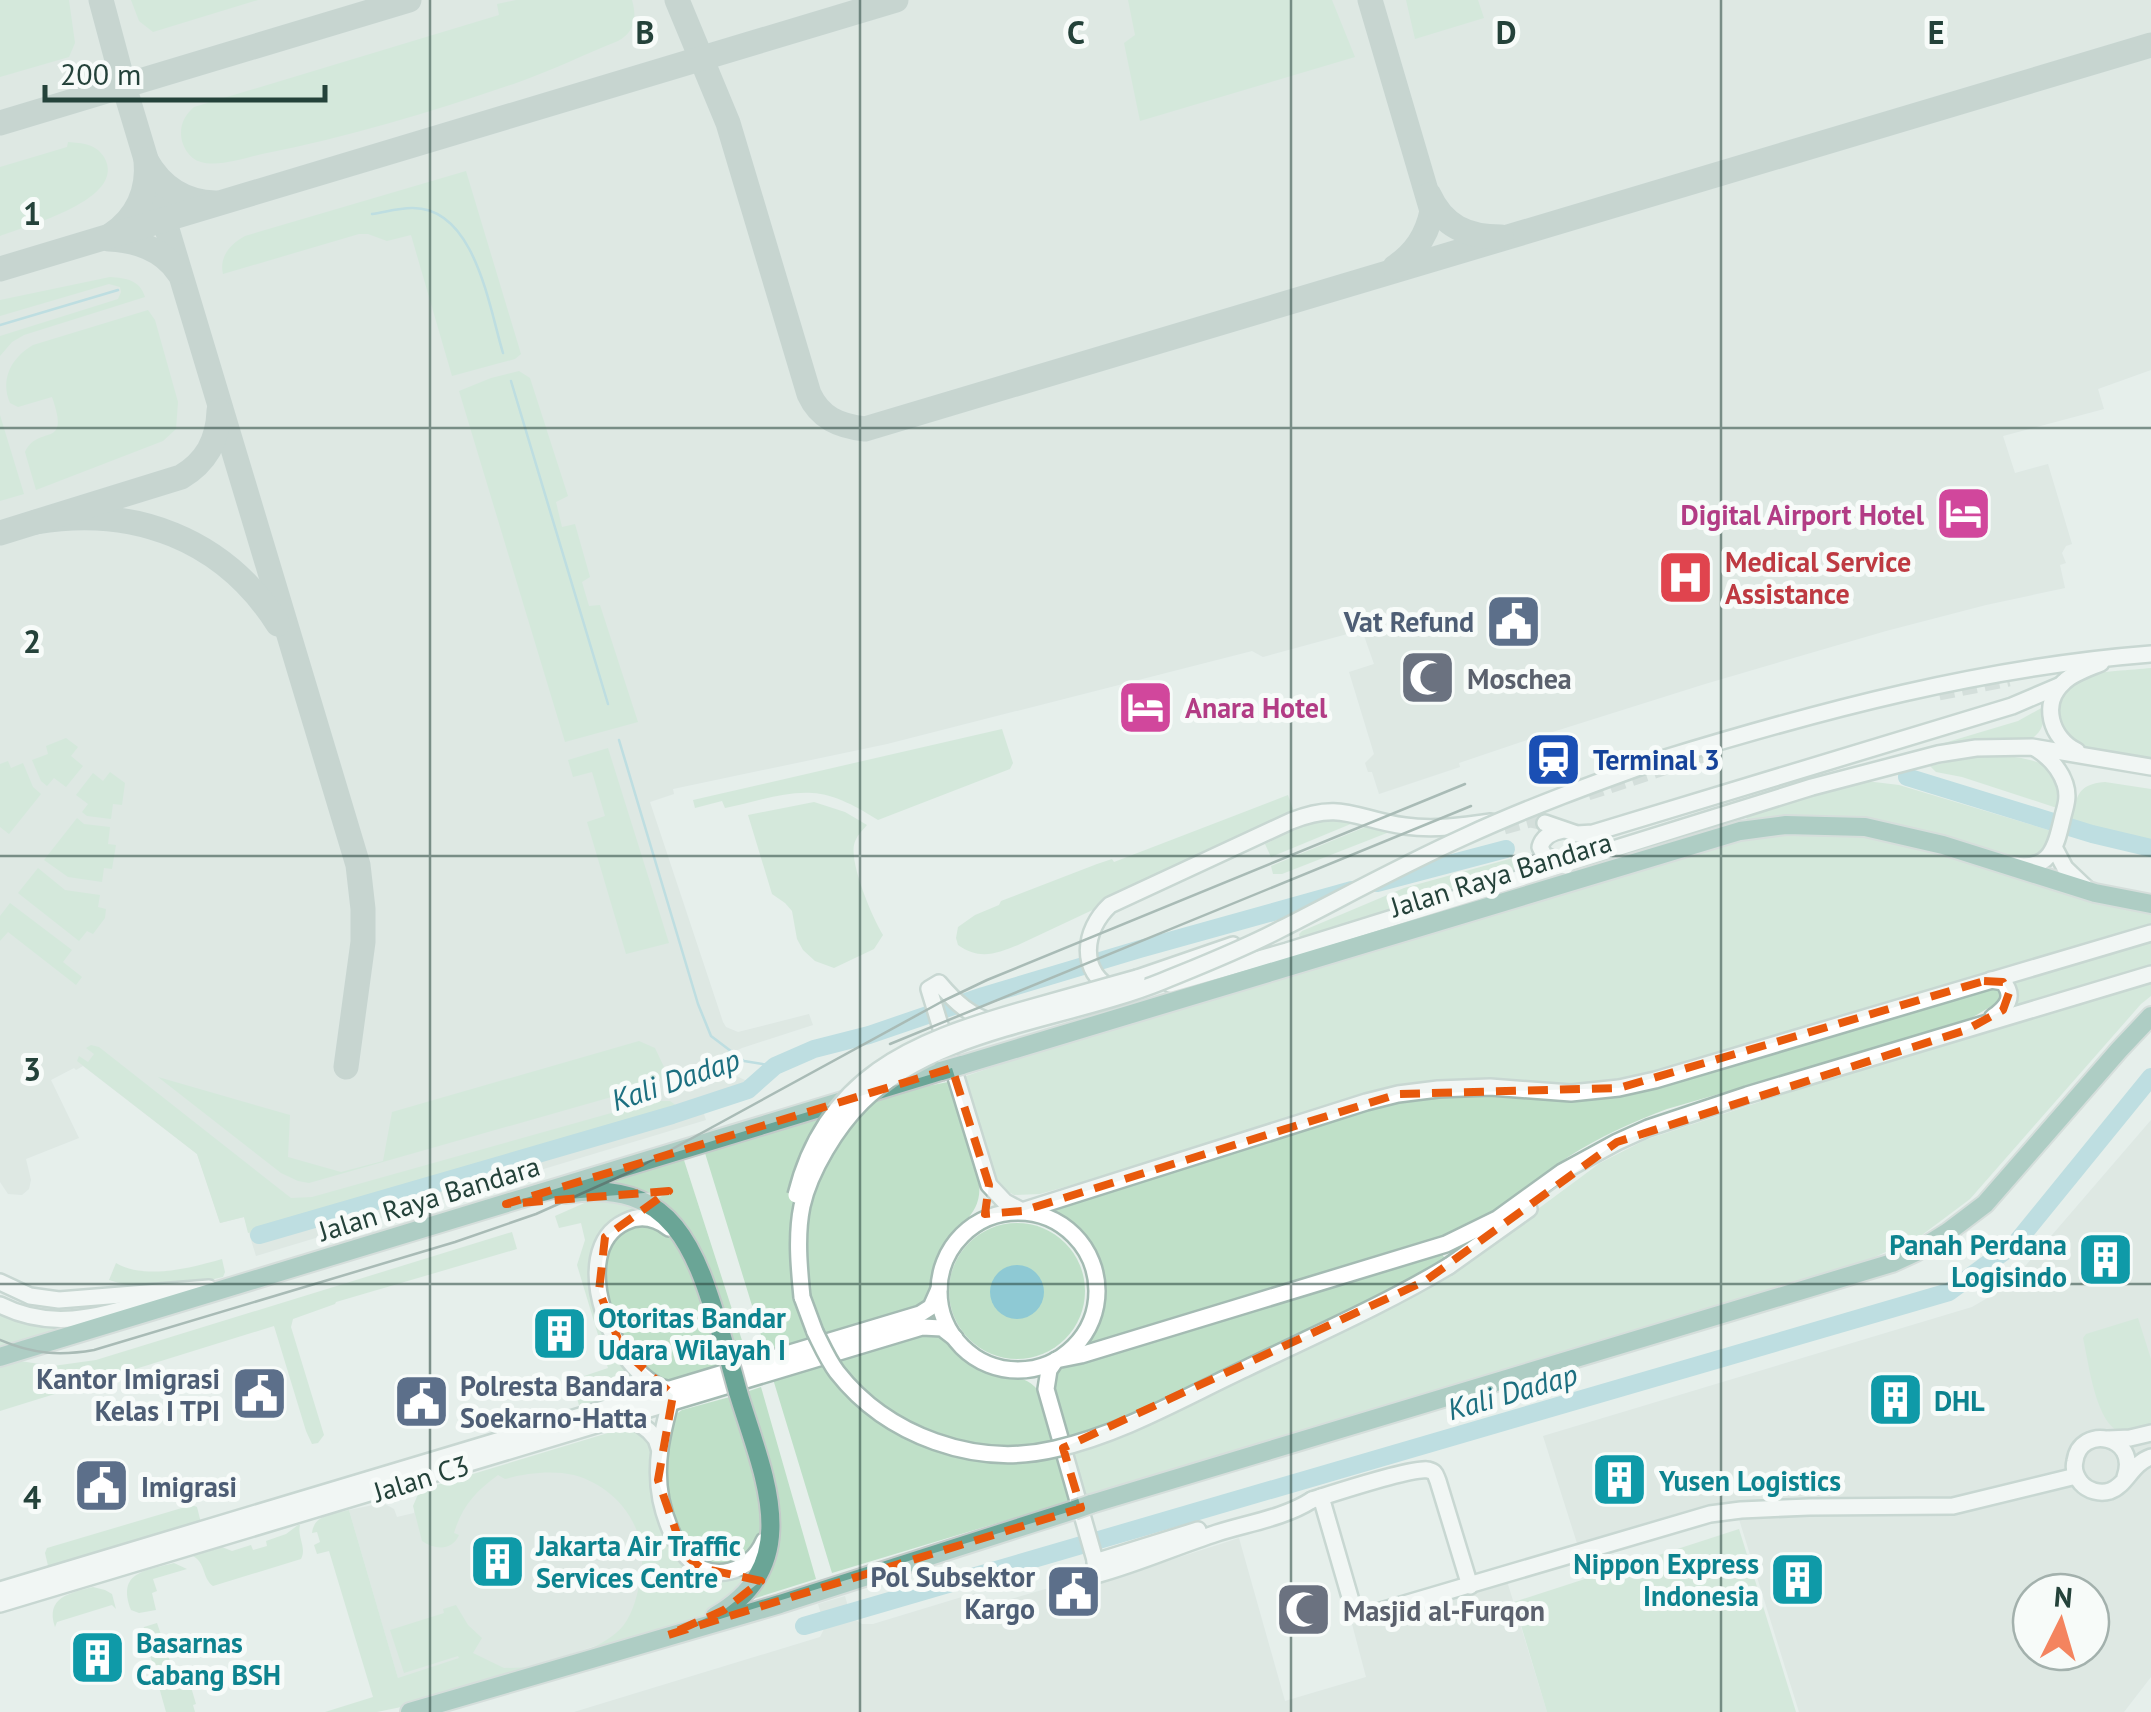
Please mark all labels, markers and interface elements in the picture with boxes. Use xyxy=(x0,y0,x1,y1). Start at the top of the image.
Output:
text: B xyxy=(636,11,654,53)
text: C xyxy=(1067,11,1085,53)
text: D xyxy=(1496,11,1516,53)
text: E xyxy=(1928,11,1944,53)
scale bar xyxy=(45,40,325,102)
text: 200 m xyxy=(60,54,141,93)
text: 1 xyxy=(23,192,41,234)
hotel icon: Digital Airport Hotel xyxy=(1933,484,1993,544)
place label: Digital Airport Hotel xyxy=(1681,496,1925,533)
place label: Medical Service Assistance xyxy=(1725,543,1911,612)
hospital icon: Medical Service Assistance xyxy=(1656,547,1716,607)
public building icon: Vat Refund xyxy=(1483,591,1543,651)
place label: Vat Refund xyxy=(1343,603,1474,640)
text: 2 xyxy=(23,620,41,662)
mosque icon: Moschea xyxy=(1398,648,1458,708)
place label: Moschea xyxy=(1467,660,1572,697)
hotel icon: Anara Hotel xyxy=(1116,677,1176,737)
place label: Anara Hotel xyxy=(1185,689,1328,726)
station icon: Terminal 3 xyxy=(1524,729,1584,789)
place label: Terminal 3 xyxy=(1593,741,1720,778)
street label: Jalan Raya Bandara xyxy=(1385,823,1616,926)
water label: Kali Dadap xyxy=(606,1039,744,1119)
text: 3 xyxy=(23,1048,41,1090)
street label: Jalan Raya Bandara xyxy=(313,1147,544,1250)
place label: Panah Perdana Logisindo xyxy=(1889,1226,2067,1295)
building icon: Panah Perdana Logisindo xyxy=(2076,1230,2136,1290)
place label: Otoritas Bandar Udara Wilayah I xyxy=(598,1299,786,1368)
building icon: Otoritas Bandar Udara Wilayah I xyxy=(529,1303,589,1363)
water label: Kali Dadap xyxy=(1443,1354,1581,1428)
place label: Kantor Imigrasi Kelas I TPI xyxy=(36,1360,220,1429)
public building icon: Kantor Imigrasi Kelas I TPI xyxy=(229,1364,289,1424)
place label: Polresta Bandara Soekarno-Hatta xyxy=(460,1367,663,1436)
building icon: DHL xyxy=(1865,1370,1925,1430)
public building icon: Polresta Bandara Soekarno-Hatta xyxy=(391,1371,451,1431)
place label: DHL xyxy=(1934,1382,1985,1419)
street label: Jalan C3 xyxy=(368,1446,473,1510)
building icon: Yusen Logistics xyxy=(1590,1450,1650,1510)
public building icon: Imigrasi xyxy=(72,1456,132,1516)
place label: Yusen Logistics xyxy=(1658,1462,1841,1499)
place label: Imigrasi xyxy=(141,1468,237,1505)
text: 4 xyxy=(23,1476,41,1518)
place label: Jakarta Air Traffic Services Centre xyxy=(535,1527,741,1596)
building icon: Jakarta Air Traffic Services Centre xyxy=(467,1531,527,1591)
place label: Nippon Express Indonesia xyxy=(1573,1545,1759,1614)
building icon: Nippon Express Indonesia xyxy=(1768,1549,1828,1609)
place label: Pol Subsektor Kargo xyxy=(870,1558,1035,1627)
public building icon: Pol Subsektor Kargo xyxy=(1044,1562,1104,1622)
north arrow xyxy=(2011,1572,2111,1672)
text: N xyxy=(2052,1577,2074,1616)
mosque icon: Masjid al-Furqon xyxy=(1274,1580,1334,1640)
place label: Masjid al-Furqon xyxy=(1343,1592,1545,1629)
place label: Basarnas Cabang BSH xyxy=(136,1624,281,1693)
building icon: Basarnas Cabang BSH xyxy=(67,1628,127,1688)

